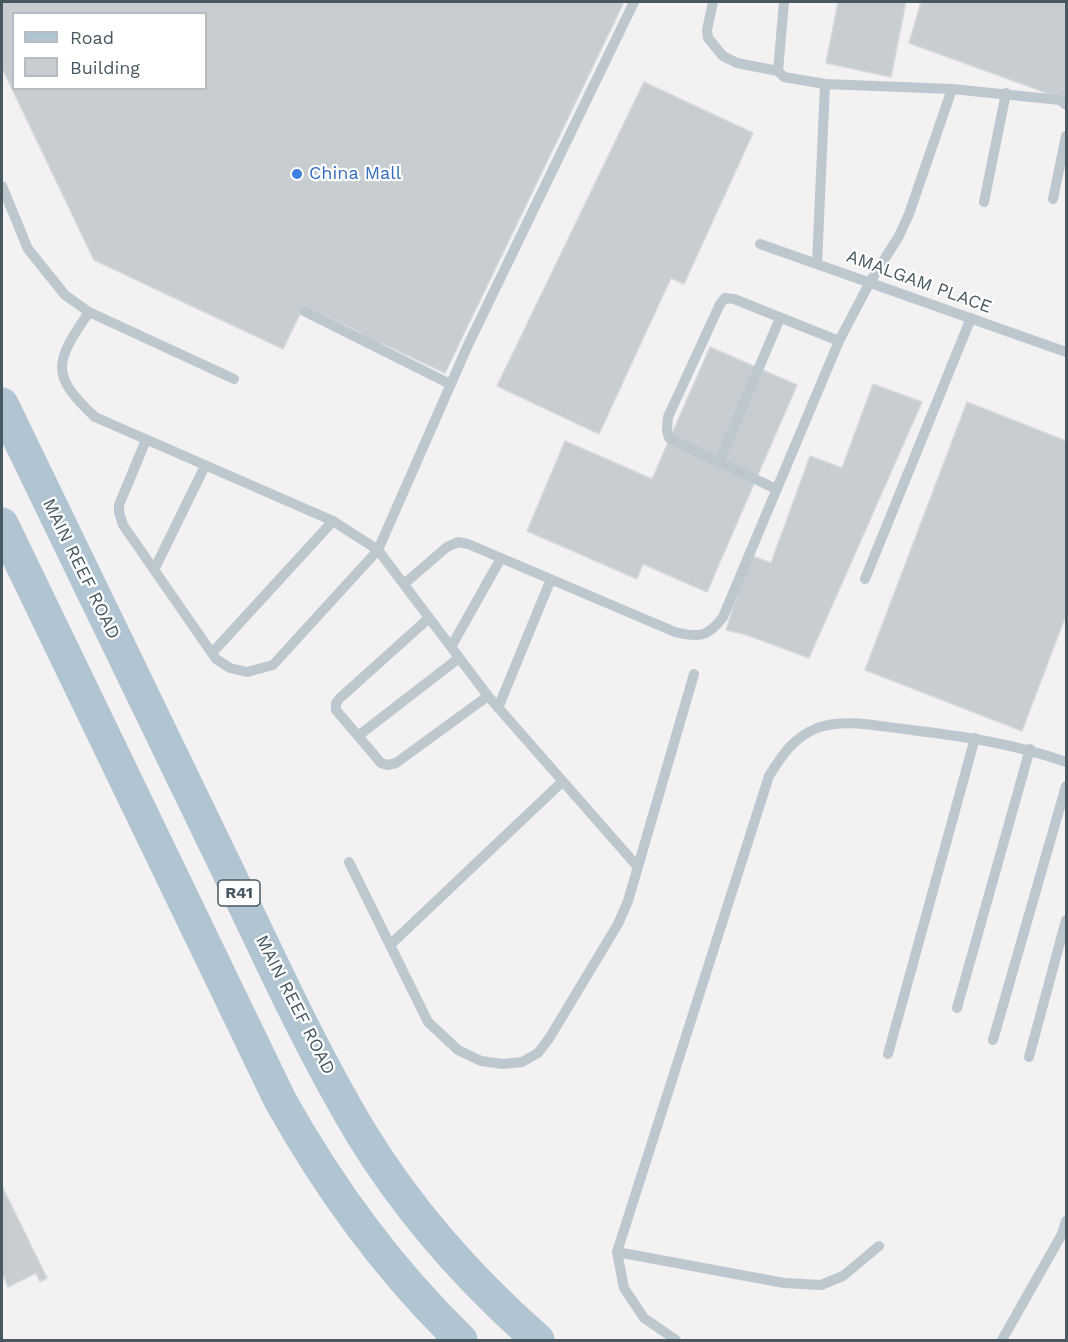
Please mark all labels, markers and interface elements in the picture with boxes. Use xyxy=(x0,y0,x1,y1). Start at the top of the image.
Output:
legend xyxy=(12,12,207,90)
text: Road xyxy=(70,27,114,48)
text: Building xyxy=(70,57,140,78)
place label: China Mall xyxy=(309,163,401,185)
marker: China Mall xyxy=(290,167,304,181)
street label: AMALGAM PLACE xyxy=(843,246,995,318)
street label: MAIN REEF ROAD xyxy=(38,495,124,643)
road number: R41 xyxy=(218,880,260,906)
street label: MAIN REEF ROAD xyxy=(250,932,340,1078)

